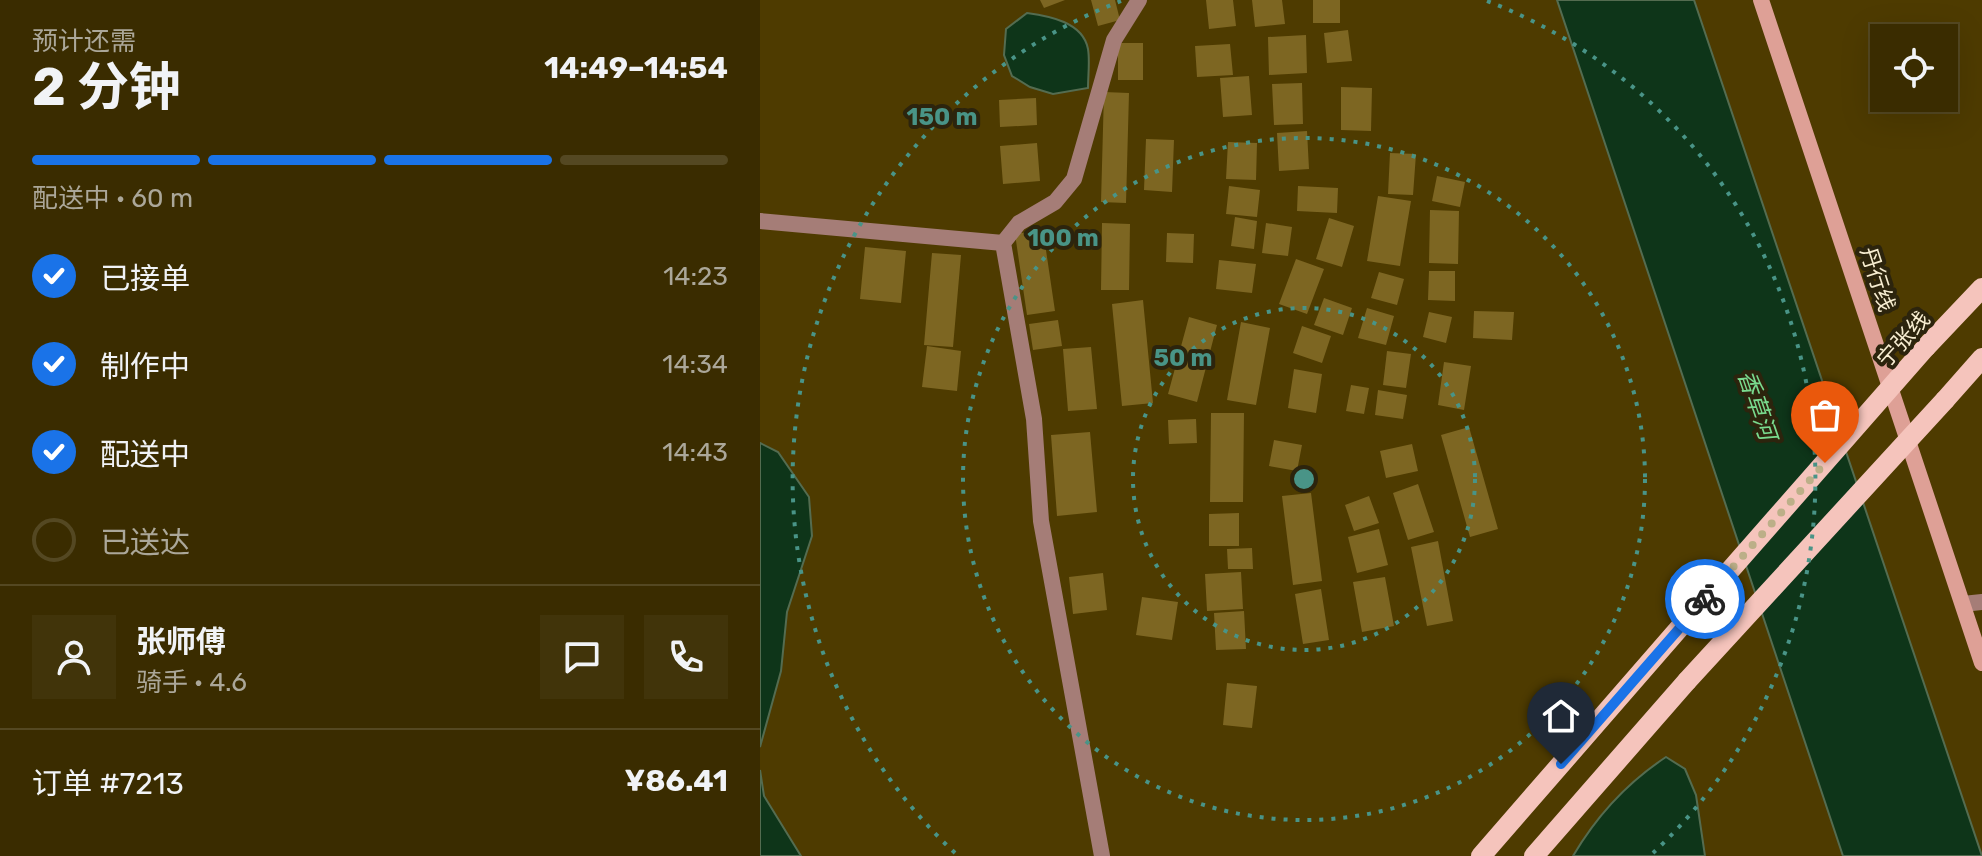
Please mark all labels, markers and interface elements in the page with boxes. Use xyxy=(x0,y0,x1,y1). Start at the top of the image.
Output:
map controls xyxy=(1870,24,1958,112)
button: locate xyxy=(1870,24,1958,112)
text: 预计还需 xyxy=(32,26,136,57)
text: 14:49–14:54 xyxy=(544,50,728,86)
text: 2 分钟 xyxy=(32,56,181,118)
text: 150 m xyxy=(907,103,977,131)
text: 配送中 · 60 m xyxy=(32,183,193,214)
text: 100 m xyxy=(1027,224,1099,252)
street label: 丹行线 xyxy=(1854,244,1901,315)
icon: check xyxy=(32,254,76,298)
text: 已接单 xyxy=(100,261,190,297)
text: 14:23 xyxy=(663,261,728,292)
street label: 宁张线 xyxy=(1871,306,1935,373)
icon: check xyxy=(32,342,76,386)
text: 50 m xyxy=(1154,344,1212,372)
text: 制作中 xyxy=(100,349,190,385)
text: 14:34 xyxy=(662,349,728,380)
water label: 香草河 xyxy=(1732,366,1783,447)
pin xyxy=(1791,381,1859,463)
icon: bag xyxy=(1803,393,1847,437)
icon: check xyxy=(32,430,76,474)
text: 配送中 xyxy=(100,437,190,473)
text: 14:43 xyxy=(662,437,728,468)
centre of rings xyxy=(1290,465,1318,493)
text: 已送达 xyxy=(100,525,190,561)
courier xyxy=(1665,559,1745,639)
icon: bike xyxy=(1683,577,1727,621)
button: person xyxy=(32,615,116,699)
button: chat xyxy=(540,615,624,699)
button: phone xyxy=(644,615,728,699)
text: 张师傅 xyxy=(136,624,226,660)
text: 骑手 · 4.6 xyxy=(136,667,247,698)
pin xyxy=(1527,682,1595,764)
icon: home xyxy=(1539,694,1583,738)
text: ¥86.41 xyxy=(625,763,728,799)
text: 订单 #7213 xyxy=(32,766,184,802)

